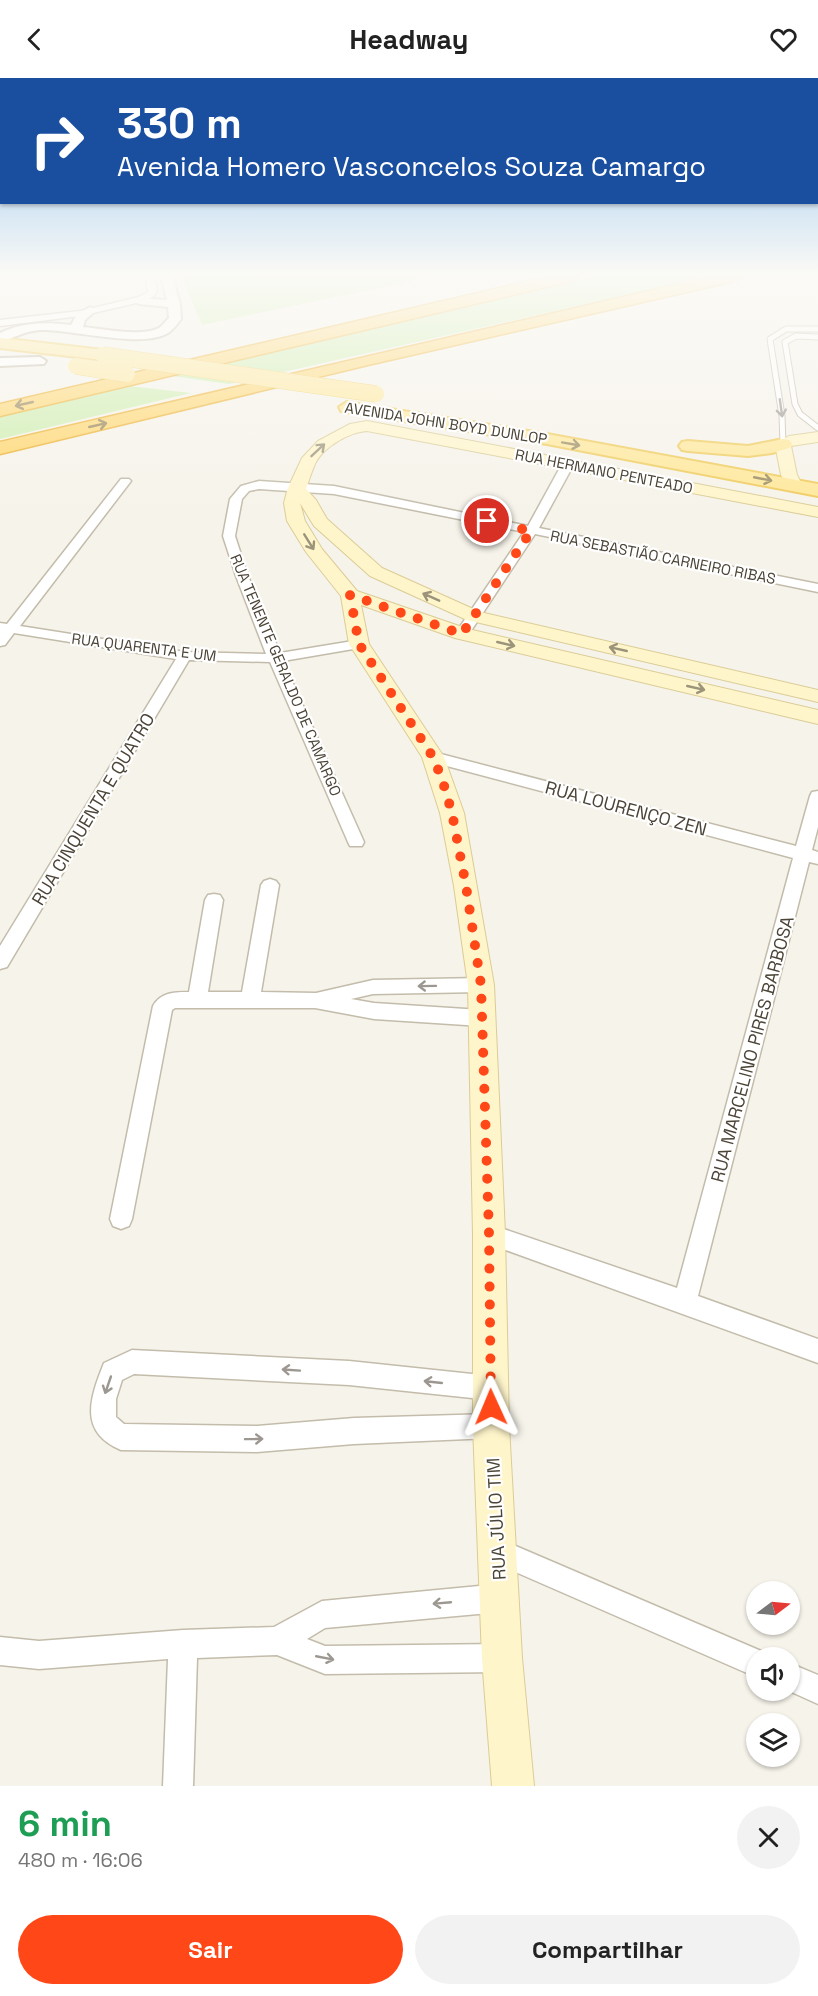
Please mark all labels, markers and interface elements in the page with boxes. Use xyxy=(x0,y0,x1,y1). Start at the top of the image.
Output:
text: Headway xyxy=(350,22,468,57)
icon: back xyxy=(18,23,51,56)
icon: heart xyxy=(767,23,800,56)
text: 330 m xyxy=(117,97,242,150)
icon: right xyxy=(18,102,96,180)
text: Avenida Homero Vasconcelos Souza Camargo xyxy=(117,149,706,184)
one-way arrow xyxy=(775,397,786,417)
street label: AVENIDA JOHN BOYD DUNLOP xyxy=(343,398,549,448)
one-way arrow xyxy=(15,399,34,411)
one-way arrow xyxy=(88,418,107,430)
one-way arrow xyxy=(561,438,580,449)
one-way arrow xyxy=(311,443,326,458)
street label: RUA HERMANO PENTEADO xyxy=(514,444,694,498)
one-way arrow xyxy=(752,474,772,485)
pin xyxy=(461,495,512,546)
icon: arrive xyxy=(470,504,503,537)
street label: RUA SEBASTIÃO CARNEIRO RIBAS xyxy=(549,526,777,588)
one-way arrow xyxy=(303,533,315,550)
street label: RUA TENENTE GERALDO DE CAMARGO xyxy=(226,551,346,799)
one-way arrow xyxy=(422,591,440,602)
street label: RUA QUARENTA E UM xyxy=(71,629,217,665)
one-way arrow xyxy=(496,639,515,650)
one-way arrow xyxy=(609,643,628,655)
one-way arrow xyxy=(686,683,705,695)
street label: RUA CINQUENTA E QUATRO xyxy=(26,709,160,909)
street label: RUA LOURENÇO ZEN xyxy=(543,775,709,841)
street label: RUA MARCELINO PIRES BARBOSA xyxy=(705,913,799,1185)
one-way arrow xyxy=(417,980,437,992)
one-way arrow xyxy=(281,1364,301,1375)
one-way arrow xyxy=(102,1375,113,1394)
position arrow xyxy=(459,1375,523,1439)
one-way arrow xyxy=(423,1376,443,1387)
one-way arrow xyxy=(244,1433,264,1444)
street label: RUA JÚLIO TIM xyxy=(481,1457,511,1581)
north arrow xyxy=(746,1581,800,1635)
map controls xyxy=(746,1581,800,1767)
one-way arrow xyxy=(432,1598,452,1609)
button: sound xyxy=(746,1647,800,1701)
one-way arrow xyxy=(315,1653,334,1664)
button: layers xyxy=(746,1713,800,1767)
text: 6 min xyxy=(18,1801,112,1847)
button: close xyxy=(737,1806,800,1869)
text: 480 m · 16:06 xyxy=(18,1847,143,1873)
button: Sair xyxy=(18,1915,403,1984)
button: Compartilhar xyxy=(415,1915,800,1984)

